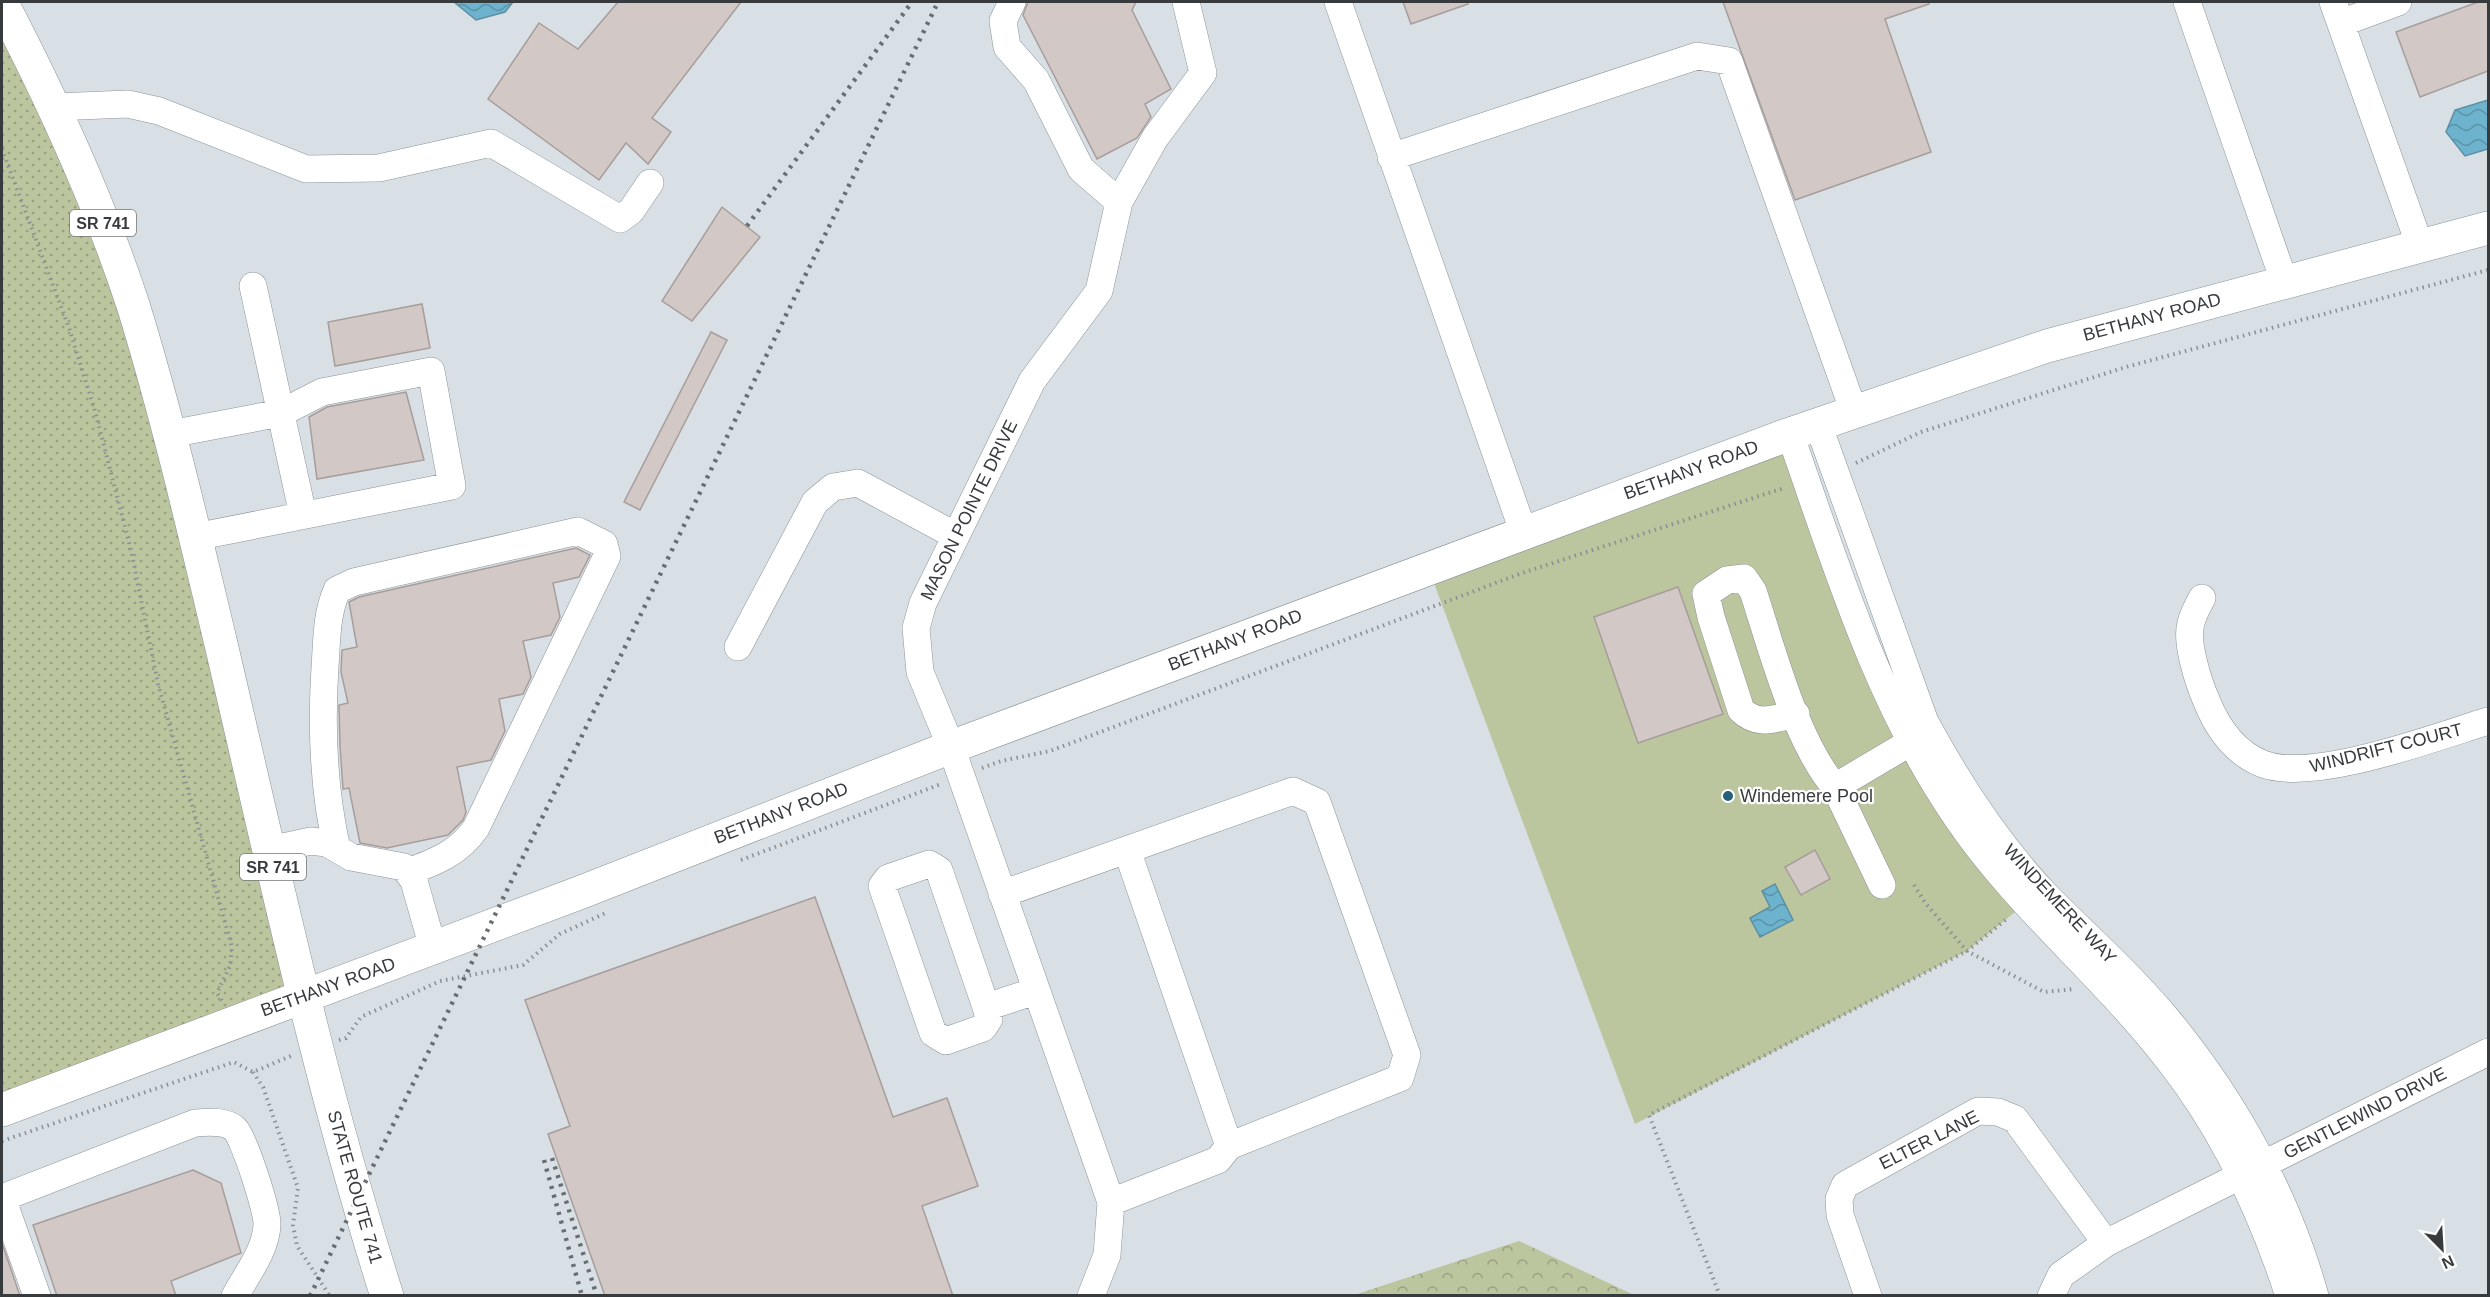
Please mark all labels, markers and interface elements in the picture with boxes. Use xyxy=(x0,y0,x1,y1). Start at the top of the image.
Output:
road number: SR 741 xyxy=(70,210,136,236)
street label: BETHANY ROAD xyxy=(2081,289,2223,345)
street label: MASON POINTE DRIVE xyxy=(917,417,1021,603)
street label: BETHANY ROAD xyxy=(1621,436,1761,504)
street label: BETHANY ROAD xyxy=(1165,605,1305,675)
street label: WINDRIFT COURT xyxy=(2308,719,2464,777)
street label: BETHANY ROAD xyxy=(711,778,851,848)
place label: Windemere Pool xyxy=(1740,786,1873,806)
marker: Windemere Pool xyxy=(1721,789,1735,803)
street label: WINDEMERE WAY xyxy=(1999,840,2121,968)
road number: SR 741 xyxy=(240,854,306,880)
street label: BETHANY ROAD xyxy=(258,953,398,1021)
street label: GENTLEWIND DRIVE xyxy=(2280,1063,2450,1163)
street label: ELTER LANE xyxy=(1876,1106,1982,1174)
street label: STATE ROUTE 741 xyxy=(324,1108,386,1266)
north arrow xyxy=(2412,1219,2472,1279)
text: N xyxy=(2439,1252,2457,1272)

